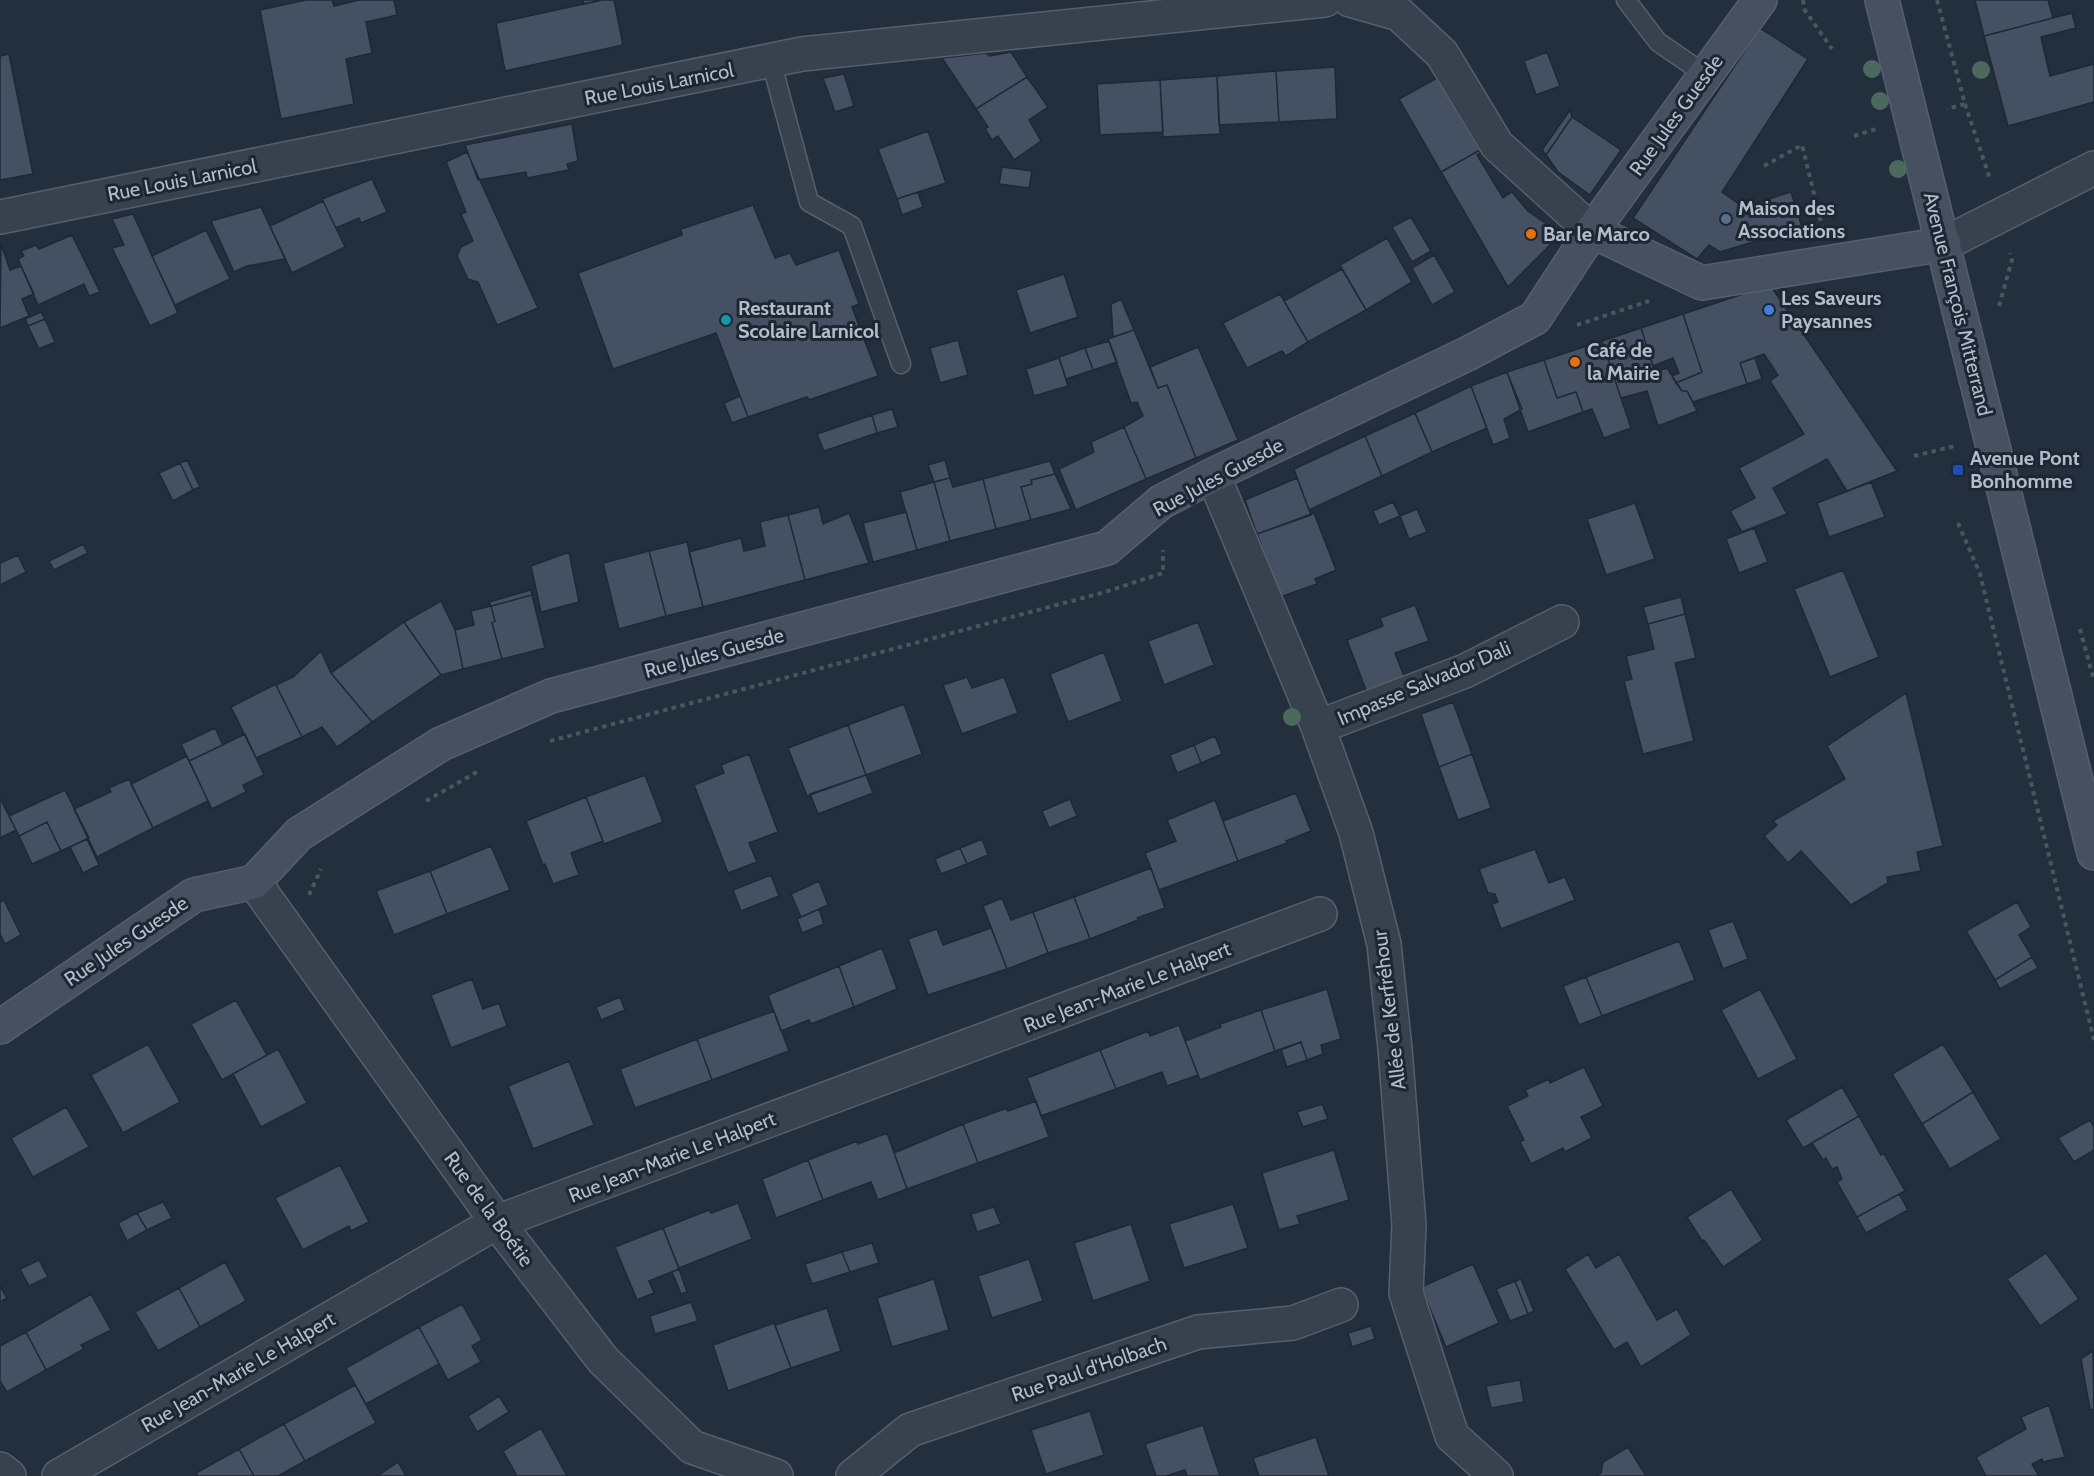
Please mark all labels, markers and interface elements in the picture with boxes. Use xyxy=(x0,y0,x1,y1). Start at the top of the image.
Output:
street label: Rue Jules Guesde xyxy=(1624,50,1728,180)
street label: Rue Louis Larnicol xyxy=(582,58,736,110)
street label: Rue Louis Larnicol xyxy=(105,154,259,206)
street label: Avenue François Mitterrand xyxy=(1919,190,1997,418)
place label: Maison des Associations xyxy=(1738,196,1845,243)
marker: Maison des Associations xyxy=(1719,212,1733,226)
place label: Bar le Marco xyxy=(1543,222,1650,246)
marker: Bar le Marco xyxy=(1524,227,1538,241)
place label: Les Saveurs Paysannes xyxy=(1781,286,1881,333)
place label: Restaurant Scolaire Larnicol xyxy=(738,296,879,343)
marker: Les Saveurs Paysannes xyxy=(1762,303,1776,317)
marker: Restaurant Scolaire Larnicol xyxy=(719,313,733,327)
place label: Café de la Mairie xyxy=(1587,338,1660,385)
marker: Café de la Mairie xyxy=(1568,355,1582,369)
street label: Rue Jules Guesde xyxy=(1149,433,1287,521)
place label: Avenue Pont Bonhomme xyxy=(1970,446,2080,493)
marker: Avenue Pont Bonhomme xyxy=(1951,463,1965,477)
street label: Rue Jules Guesde xyxy=(641,623,787,683)
street label: Impasse Salvador Dali xyxy=(1334,636,1514,730)
street label: Rue Jules Guesde xyxy=(60,891,192,991)
street label: Allée de Kerfréhour xyxy=(1367,928,1411,1091)
street label: Rue Jean-Marie Le Halpert xyxy=(1020,936,1234,1038)
street label: Rue Jean-Marie Le Halpert xyxy=(565,1106,779,1208)
street label: Rue de la Boétie xyxy=(439,1147,539,1271)
street label: Rue Jean-Marie Le Halpert xyxy=(137,1307,339,1437)
street label: Rue Paul d'Holbach xyxy=(1008,1331,1170,1407)

